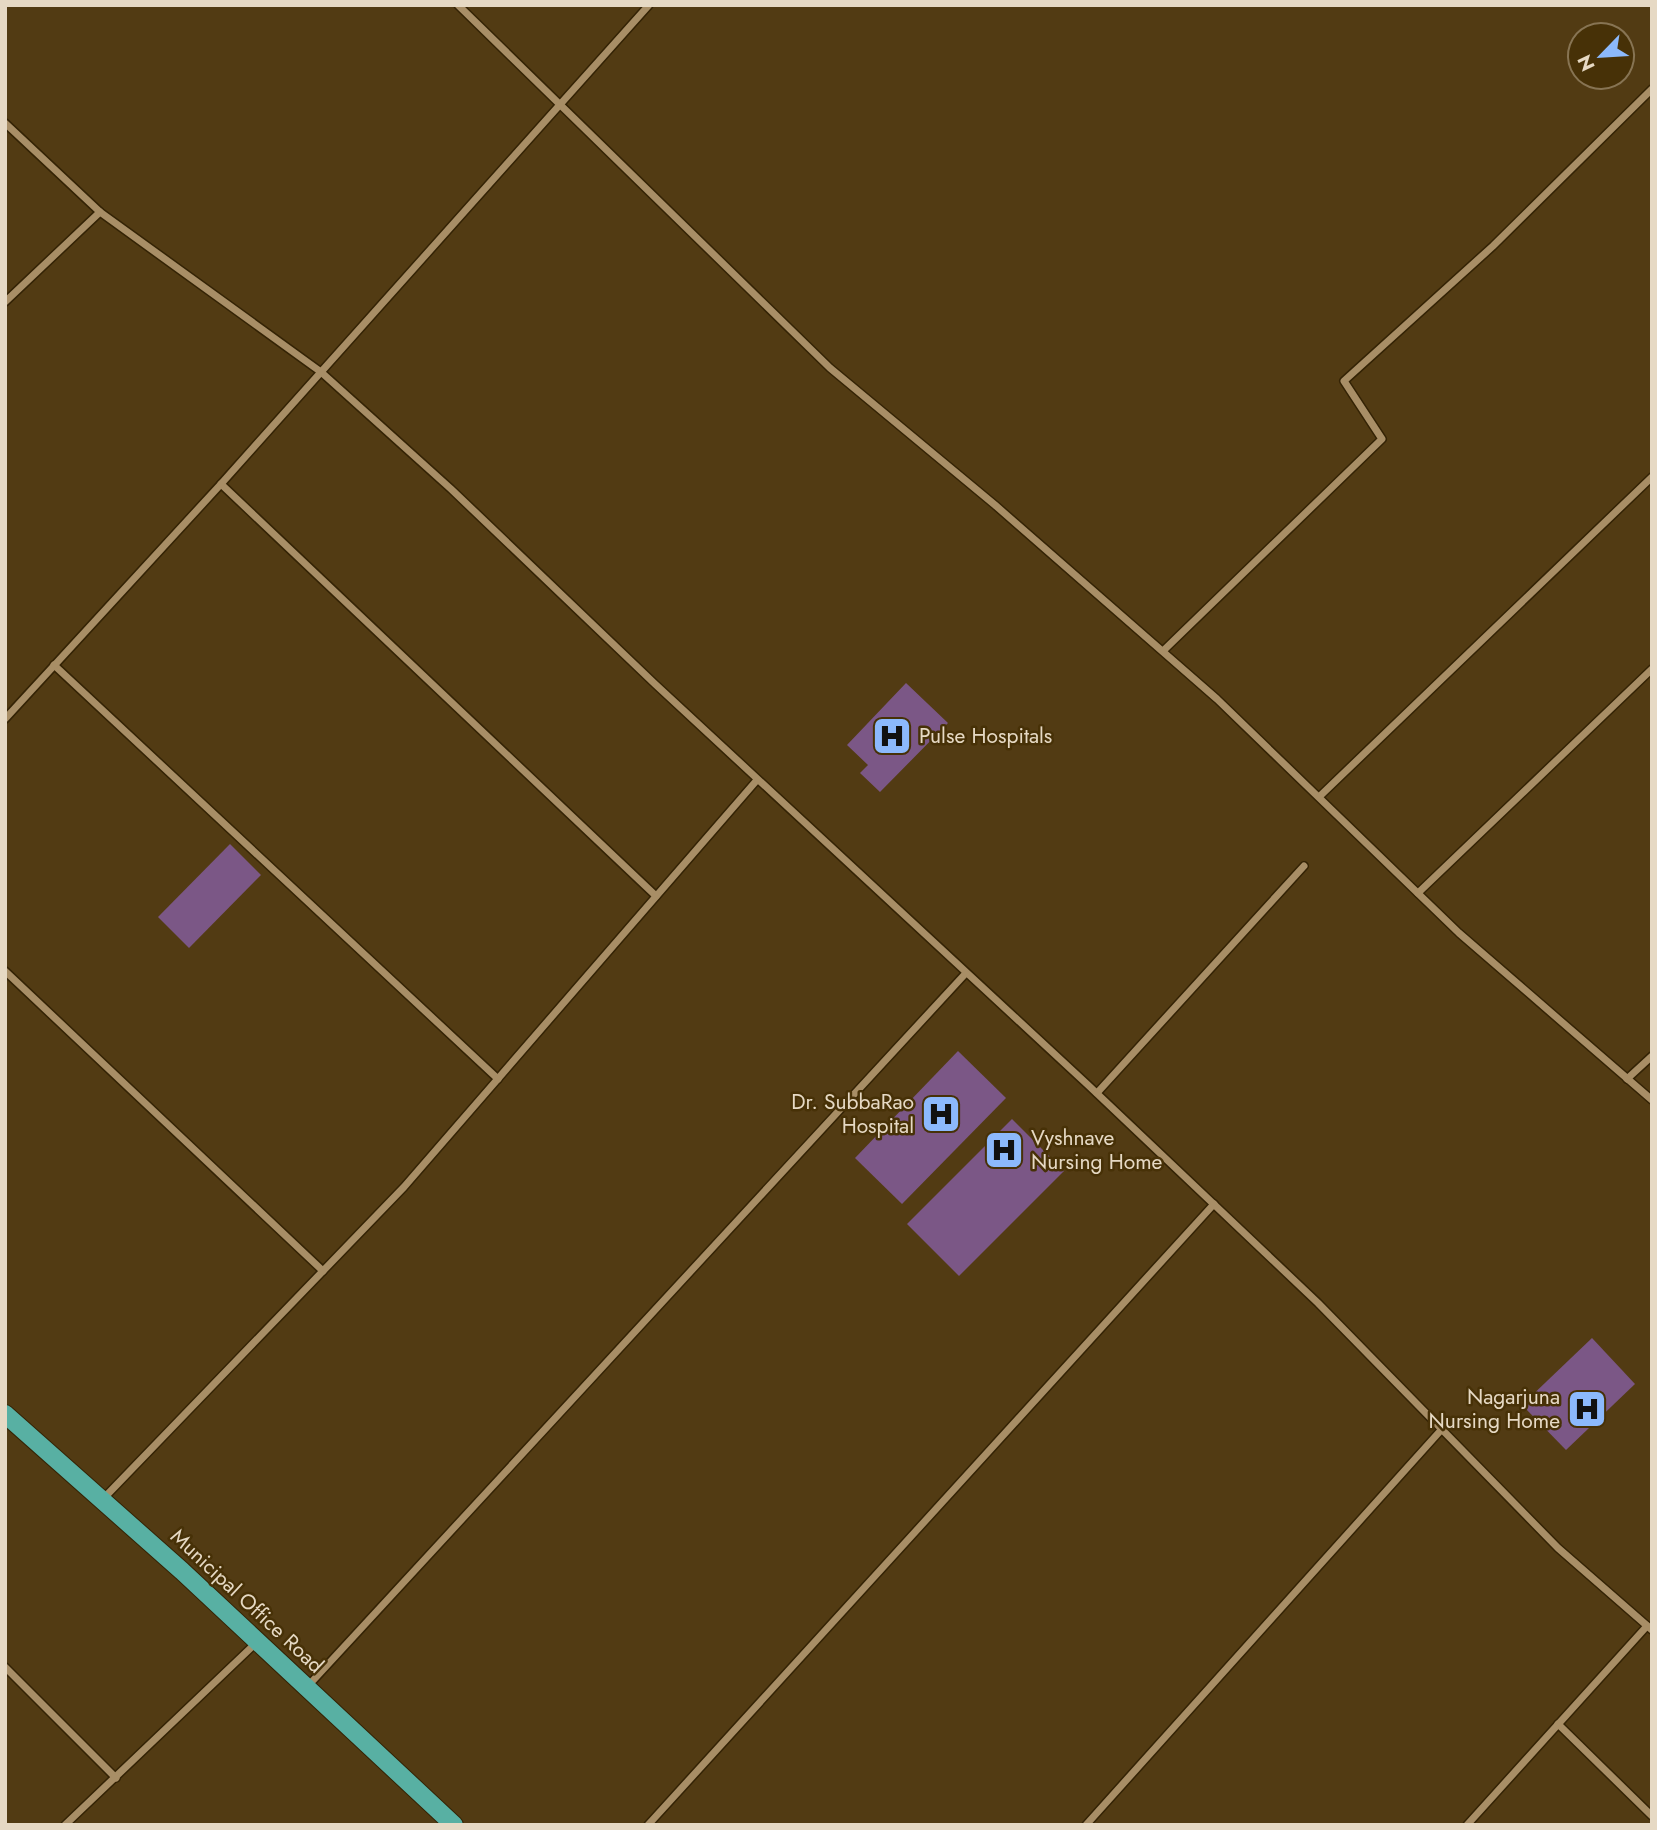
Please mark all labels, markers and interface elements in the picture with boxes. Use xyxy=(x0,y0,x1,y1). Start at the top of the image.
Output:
north arrow xyxy=(1566,21,1636,91)
text: N xyxy=(1571,50,1601,76)
hospital icon: Pulse Hospitals xyxy=(871,715,913,757)
place label: Pulse Hospitals xyxy=(919,721,1052,751)
place label: Dr. SubbaRao Hospital xyxy=(791,1087,914,1141)
hospital icon: Dr. SubbaRao Hospital xyxy=(920,1093,962,1135)
place label: Vyshnave Nursing Home xyxy=(1031,1123,1163,1177)
hospital icon: Vyshnave Nursing Home xyxy=(983,1129,1025,1171)
place label: Nagarjuna Nursing Home xyxy=(1429,1382,1560,1436)
hospital icon: Nagarjuna Nursing Home xyxy=(1566,1388,1608,1430)
street label: Municipal Office Road xyxy=(164,1522,330,1680)

